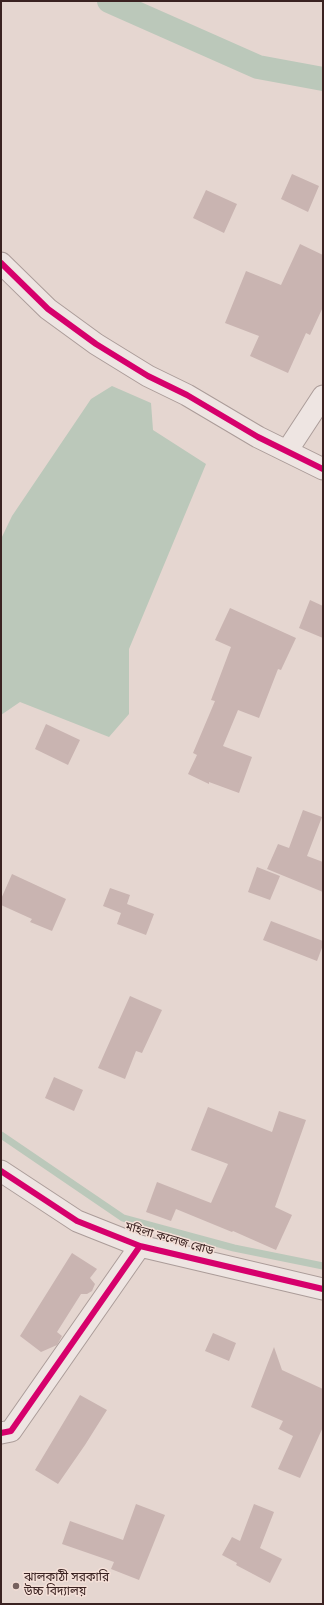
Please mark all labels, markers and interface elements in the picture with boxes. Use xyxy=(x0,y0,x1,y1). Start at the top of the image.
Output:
street label: মহিলা কলেজ রোড xyxy=(123,1220,215,1260)
place label: ঝালকাঠী সরকারি উচ্চ বিদ্যালয় xyxy=(24,1572,109,1600)
marker: ঝালকাঠী সরকারি উচ্চ বিদ্যালয় xyxy=(11,1581,21,1591)

